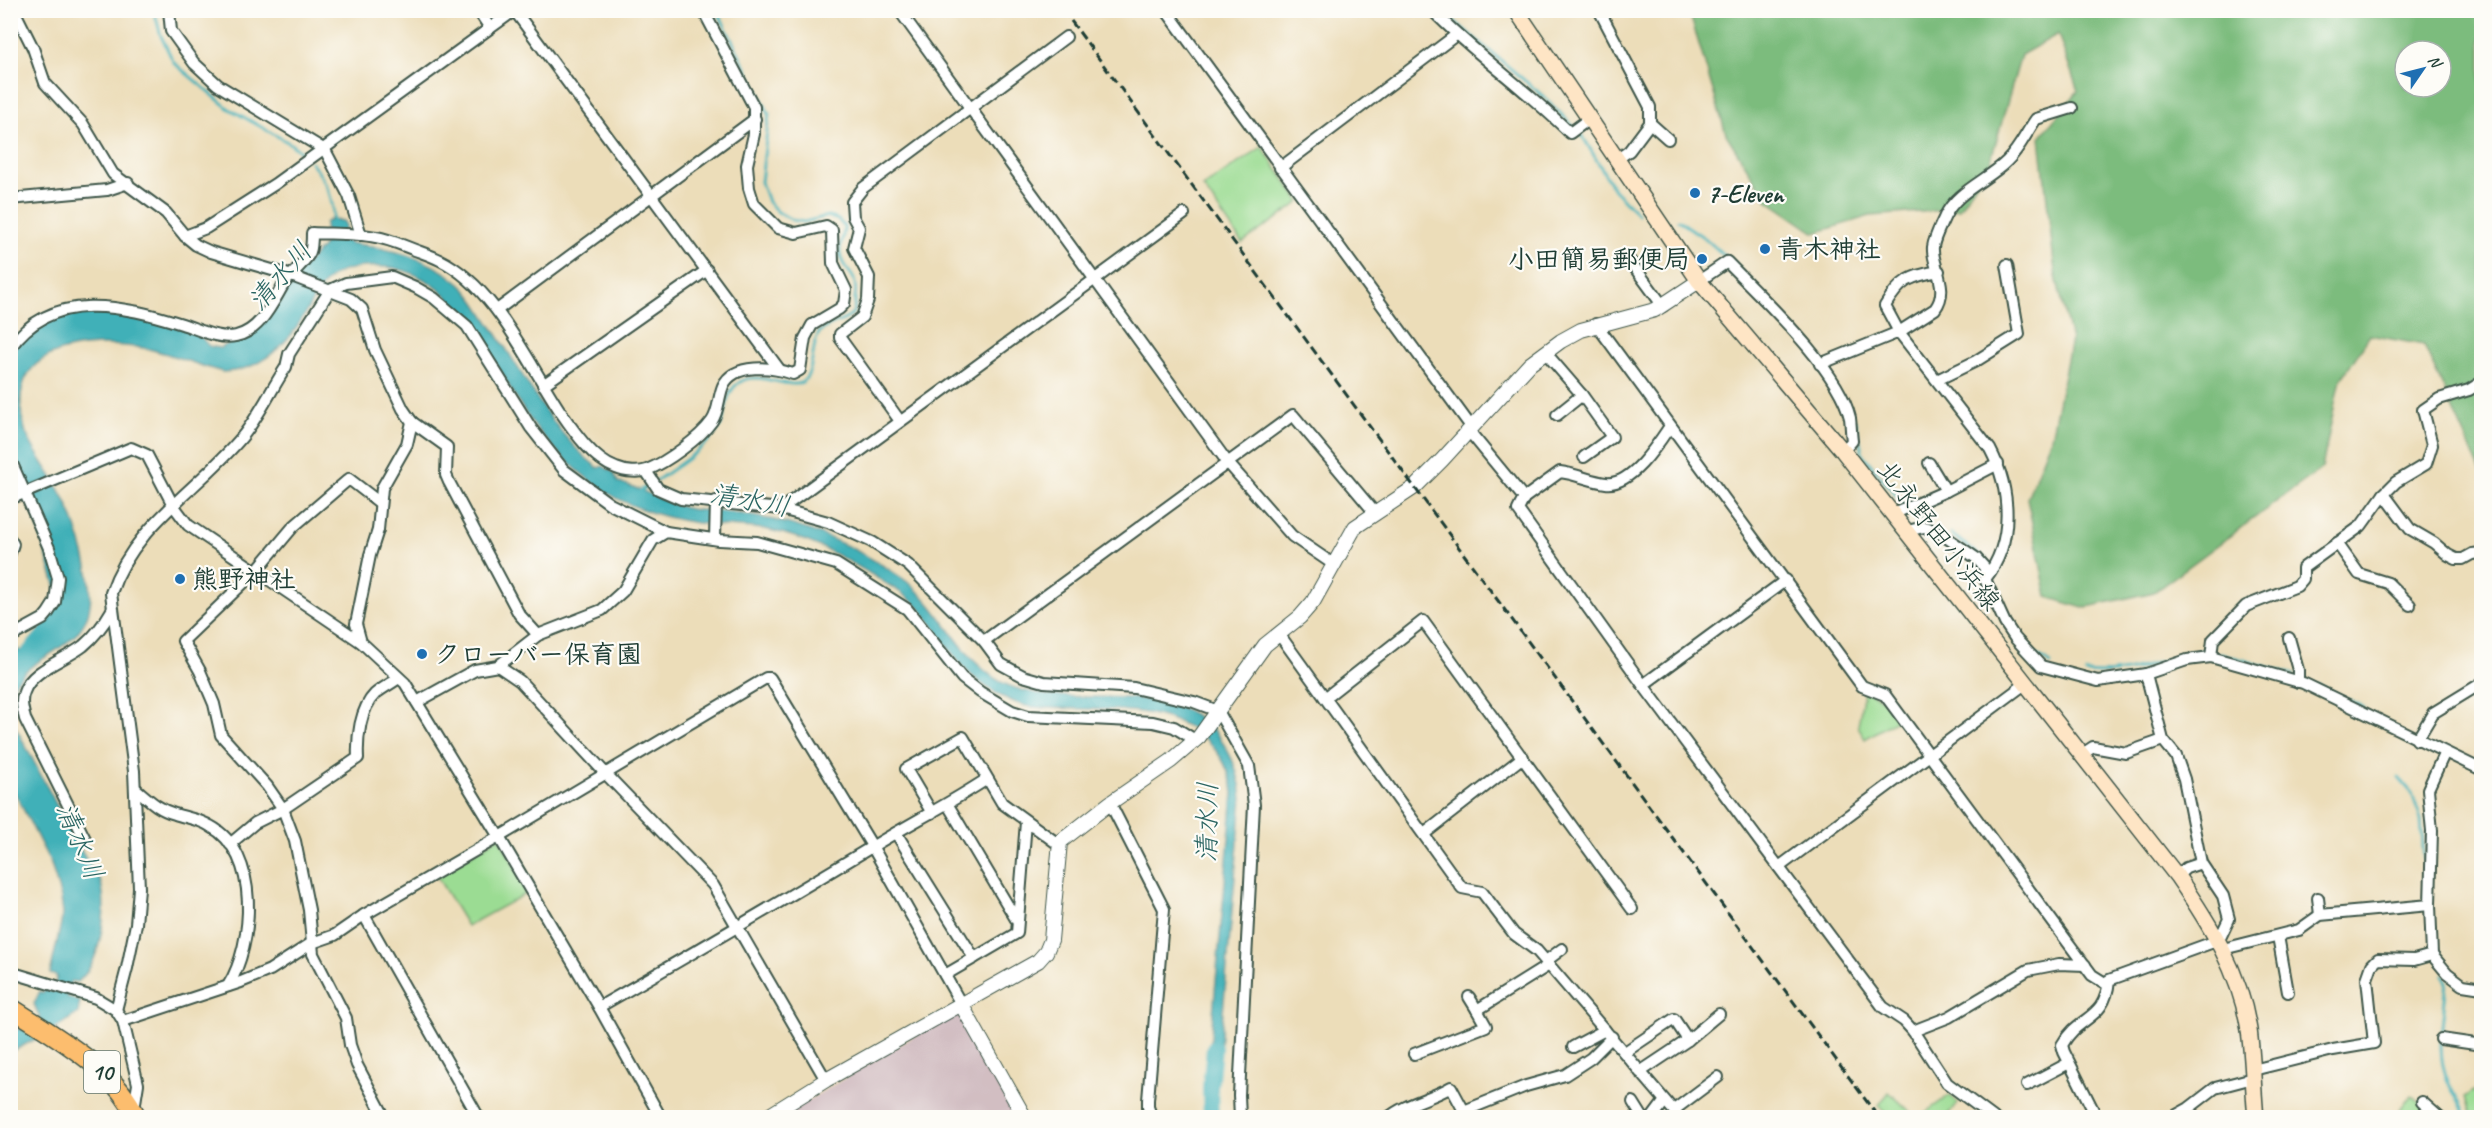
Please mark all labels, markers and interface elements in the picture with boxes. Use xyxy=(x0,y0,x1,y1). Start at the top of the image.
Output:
north arrow xyxy=(2393,39,2453,99)
text: N xyxy=(2423,51,2447,73)
place label: 7-Eleven xyxy=(1707,177,1786,210)
marker: 7-Eleven xyxy=(1688,186,1702,200)
place label: 青木神社 xyxy=(1777,233,1881,266)
water label: 清水川 xyxy=(241,234,319,318)
marker: 青木神社 xyxy=(1758,242,1772,256)
place label: 小田簡易郵便局 xyxy=(1508,243,1690,276)
marker: 小田簡易郵便局 xyxy=(1695,252,1709,266)
street label: 北永野田小浜線 xyxy=(1870,453,2008,617)
water label: 清水川 xyxy=(707,476,793,524)
place label: 熊野神社 xyxy=(192,563,296,596)
marker: 熊野神社 xyxy=(173,572,187,586)
place label: クローバー保育園 xyxy=(434,638,642,671)
marker: クローバー保育園 xyxy=(415,647,429,661)
water label: 清水川 xyxy=(1189,781,1225,863)
water label: 清水川 xyxy=(49,797,111,885)
road number: 10 xyxy=(84,1051,120,1093)

